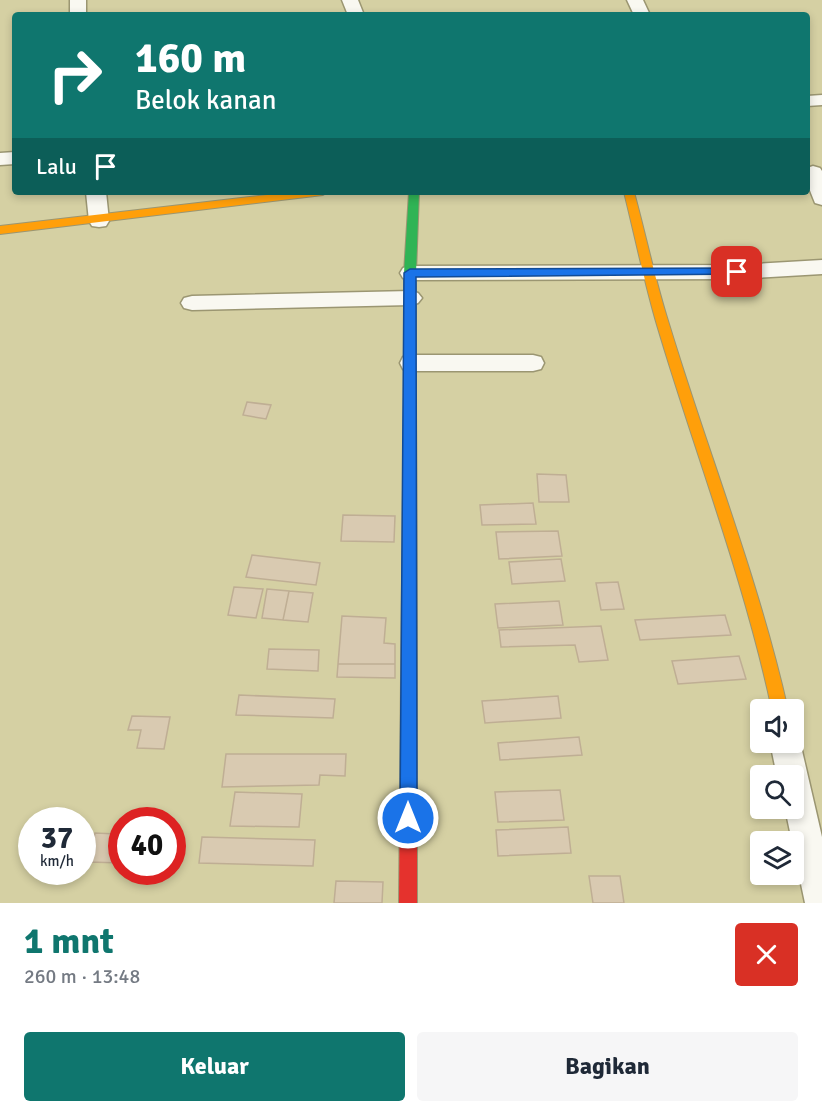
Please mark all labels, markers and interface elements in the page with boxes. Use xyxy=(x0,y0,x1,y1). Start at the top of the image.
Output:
text: 160 m xyxy=(135,33,246,84)
icon: right xyxy=(36,36,114,114)
text: Belok kanan xyxy=(135,84,276,117)
icon: arrive xyxy=(89,150,122,183)
text: Lalu xyxy=(36,153,77,180)
pin xyxy=(711,246,762,297)
icon: arrive xyxy=(720,255,753,288)
map controls xyxy=(750,699,804,885)
button: sound xyxy=(750,699,804,753)
button: search xyxy=(750,765,804,819)
position arrow xyxy=(376,786,440,850)
speed limit sign: 40 xyxy=(108,807,186,885)
text: 37 xyxy=(41,820,73,857)
button: layers xyxy=(750,831,804,885)
text: km/h xyxy=(40,852,74,870)
text: 1 mnt xyxy=(24,919,114,964)
button: close xyxy=(735,923,798,986)
text: 260 m · 13:48 xyxy=(24,964,140,989)
button: Keluar xyxy=(24,1032,405,1101)
button: Bagikan xyxy=(417,1032,798,1101)

